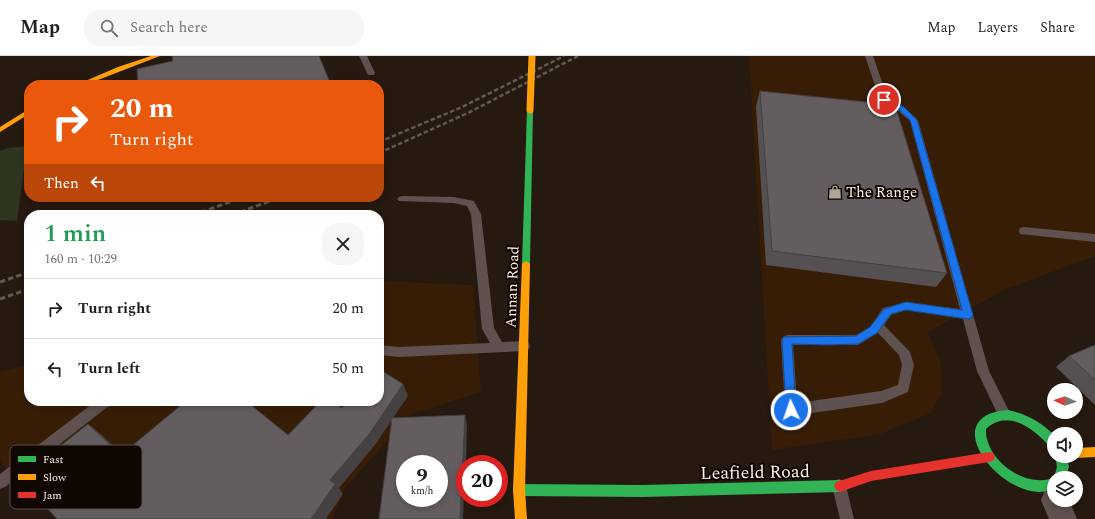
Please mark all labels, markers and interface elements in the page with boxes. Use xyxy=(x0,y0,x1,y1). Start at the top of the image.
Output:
search box xyxy=(84,10,364,46)
text: Map xyxy=(20,13,60,42)
text: Search here xyxy=(130,16,208,39)
icon: search xyxy=(98,17,120,39)
text: Map xyxy=(927,17,956,38)
text: Layers xyxy=(978,17,1018,38)
text: Share xyxy=(1040,17,1075,38)
pin xyxy=(867,83,901,117)
text: 20 m xyxy=(110,87,174,130)
icon: arrive xyxy=(873,89,895,111)
icon: right xyxy=(44,96,96,148)
text: Turn right xyxy=(110,126,193,153)
text: Then xyxy=(44,172,79,195)
icon: left xyxy=(87,172,109,194)
place label: The Range xyxy=(846,181,917,204)
shop icon: The Range xyxy=(827,184,843,200)
text: 1 min xyxy=(44,216,106,252)
button: close xyxy=(322,223,364,265)
street label: Annan Road xyxy=(500,246,525,329)
text: 160 m · 10:29 xyxy=(44,249,117,269)
text: Turn right xyxy=(78,297,151,320)
text: 20 m xyxy=(332,297,364,320)
icon: right xyxy=(44,298,66,320)
text: Turn left xyxy=(78,357,140,380)
text: 50 m xyxy=(332,357,364,380)
icon: left xyxy=(44,358,66,380)
north arrow xyxy=(1047,383,1083,419)
map controls xyxy=(1047,383,1083,507)
position arrow xyxy=(770,389,812,431)
button: sound xyxy=(1047,427,1083,463)
legend xyxy=(10,445,142,509)
text: Fast xyxy=(43,451,64,468)
speed limit sign: 20 xyxy=(456,455,508,507)
street label: Leafield Road xyxy=(700,458,810,487)
text: 9 xyxy=(416,461,428,491)
text: Slow xyxy=(43,469,67,486)
button: layers xyxy=(1047,471,1083,507)
text: km/h xyxy=(411,483,433,499)
text: Jam xyxy=(43,487,62,504)

